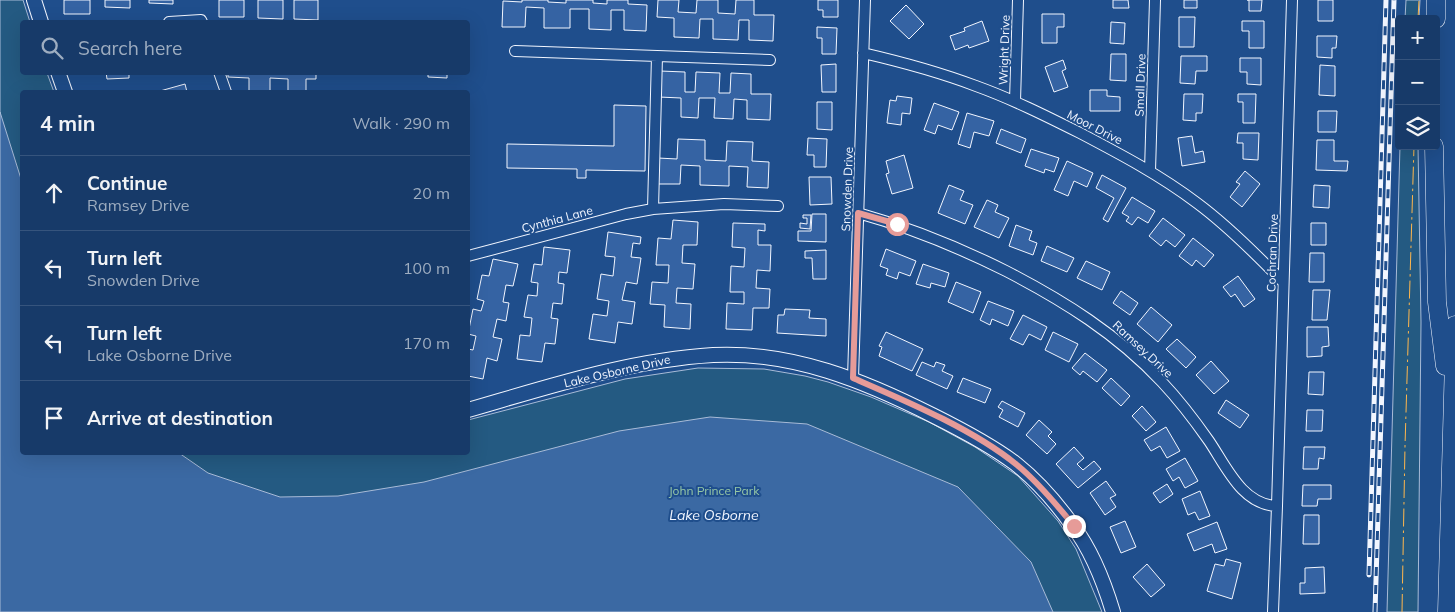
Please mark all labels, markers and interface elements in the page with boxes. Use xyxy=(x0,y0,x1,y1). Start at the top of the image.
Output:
street label: Wright Drive xyxy=(995,15,1013,85)
map controls xyxy=(1395,15,1440,150)
button: + xyxy=(1395,15,1440,60)
search box xyxy=(20,20,470,75)
icon: search xyxy=(38,34,66,62)
text: Search here xyxy=(78,36,182,60)
street label: Small Drive xyxy=(1131,53,1149,117)
button: − xyxy=(1395,60,1440,105)
button: layers xyxy=(1395,105,1440,150)
street label: Moor Drive xyxy=(1065,107,1125,147)
text: 4 min xyxy=(40,110,95,136)
text: Walk · 290 m xyxy=(352,113,450,133)
street label: Snowden Drive xyxy=(838,147,856,231)
text: Continue xyxy=(87,171,167,195)
icon: ahead xyxy=(40,179,68,207)
text: 20 m xyxy=(413,183,450,203)
text: Ramsey Drive xyxy=(87,195,190,215)
street label: Cynthia Lane xyxy=(520,202,594,236)
route start xyxy=(886,213,909,236)
street label: Cochran Drive xyxy=(1263,214,1281,292)
text: Turn left xyxy=(87,246,162,270)
icon: left xyxy=(40,254,68,282)
text: 100 m xyxy=(403,258,450,278)
text: Snowden Drive xyxy=(87,270,200,290)
street label: Ramsey Drive xyxy=(1110,317,1176,381)
text: Turn left xyxy=(87,321,162,345)
icon: left xyxy=(40,329,68,357)
text: 170 m xyxy=(403,333,450,353)
text: Lake Osborne Drive xyxy=(87,345,232,365)
street label: Lake Osborne Drive xyxy=(562,351,672,391)
icon: arrive xyxy=(40,404,68,432)
text: Arrive at destination xyxy=(87,406,273,430)
park label: John Prince Park xyxy=(669,483,760,498)
water label: Lake Osborne xyxy=(669,506,759,524)
route end xyxy=(1063,515,1086,538)

